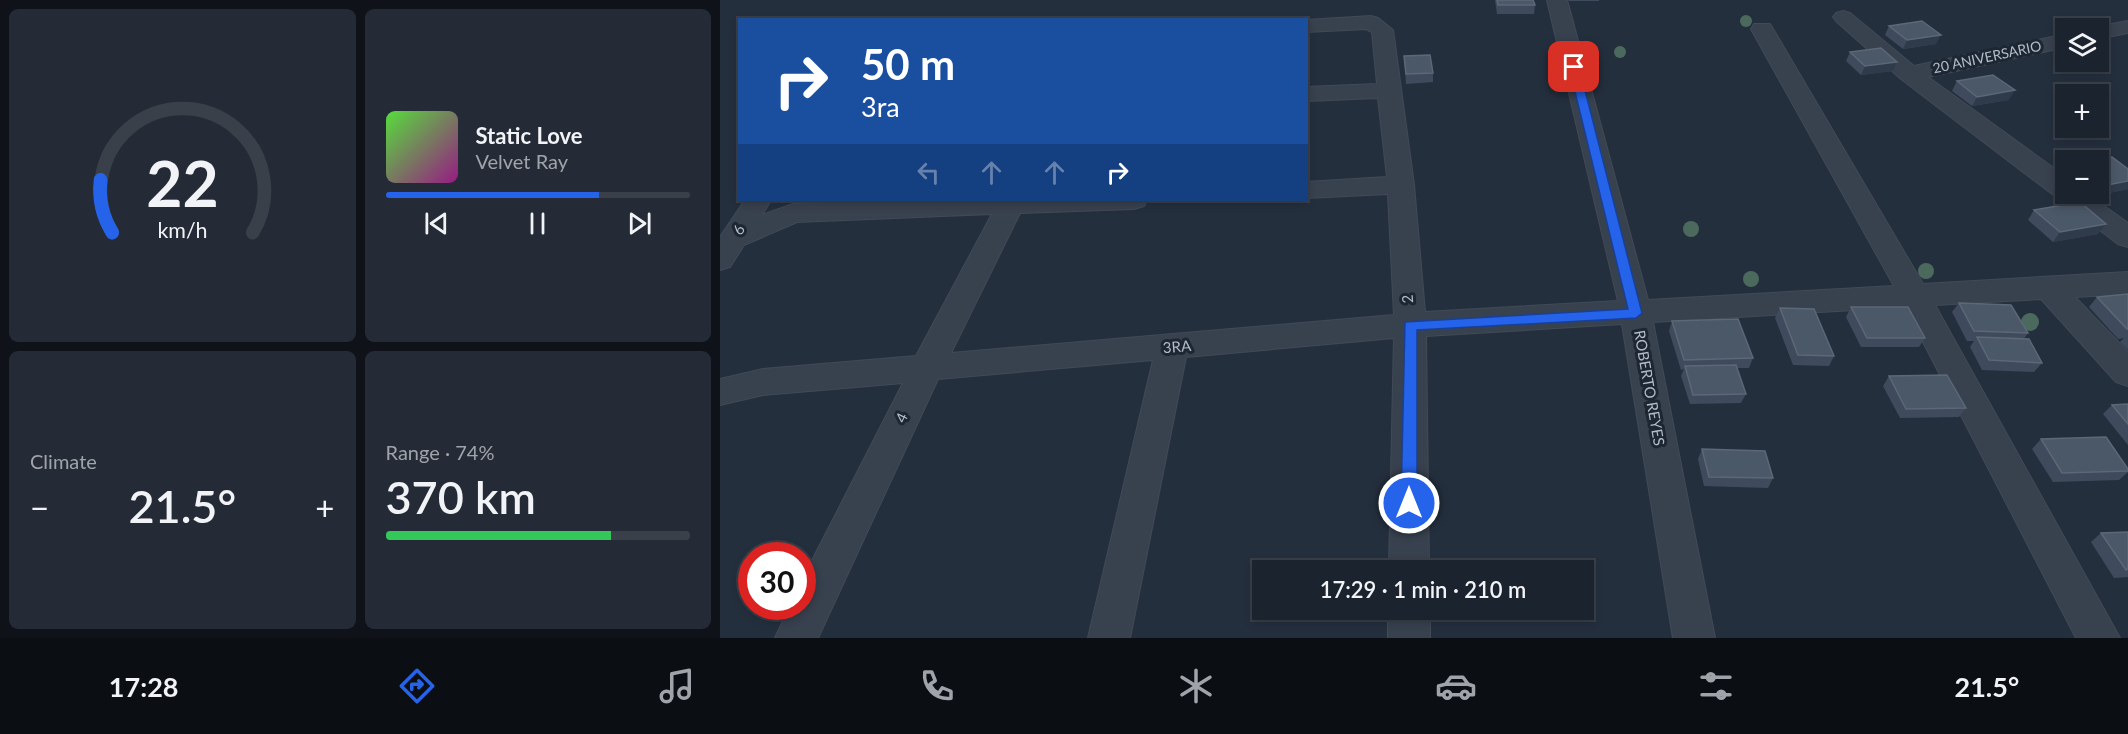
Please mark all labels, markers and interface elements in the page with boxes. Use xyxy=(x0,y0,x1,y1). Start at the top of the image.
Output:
map controls xyxy=(2055,18,2109,204)
button: layers xyxy=(2055,18,2109,72)
street label: 20 ANIVERSARIO xyxy=(1931,37,2043,76)
text: 50 m xyxy=(861,39,955,89)
pin xyxy=(1548,41,1599,92)
icon: right xyxy=(762,42,840,120)
icon: arrive xyxy=(1557,50,1590,83)
button: + xyxy=(2055,84,2109,138)
text: 3ra xyxy=(861,90,900,123)
text: Static Love xyxy=(476,122,583,149)
text: 22 xyxy=(146,145,218,220)
text: Velvet Ray xyxy=(476,149,568,173)
button: − xyxy=(2055,150,2109,204)
icon: left xyxy=(912,156,945,189)
icon: ahead xyxy=(975,156,1008,189)
icon: ahead xyxy=(1038,156,1071,189)
icon: right xyxy=(1101,156,1134,189)
icon: previous xyxy=(420,207,453,240)
icon: pause xyxy=(521,207,554,240)
icon: next xyxy=(623,207,656,240)
text: km/h xyxy=(157,217,207,243)
street label: 6 xyxy=(728,221,748,238)
street label: 2 xyxy=(1398,294,1416,304)
street label: ROBERTO REYES xyxy=(1631,329,1669,447)
street label: 3RA xyxy=(1162,336,1193,356)
street label: 4 xyxy=(891,409,911,425)
text: Range · 74% xyxy=(386,440,494,464)
text: Climate xyxy=(30,449,97,473)
text: 370 km xyxy=(386,470,536,524)
position arrow xyxy=(1377,471,1441,535)
text: 21.5° xyxy=(128,479,236,533)
text: − xyxy=(30,487,49,527)
text: + xyxy=(315,487,335,527)
speed limit sign: 30 xyxy=(738,542,816,620)
text: 17:29 · 1 min · 210 m xyxy=(1320,576,1526,603)
icon: directions xyxy=(396,665,438,707)
icon: music xyxy=(656,665,698,707)
icon: phone xyxy=(916,665,958,707)
icon: climate xyxy=(1175,665,1217,707)
icon: car xyxy=(1435,665,1477,707)
icon: filters xyxy=(1695,665,1737,707)
text: 17:28 xyxy=(109,670,178,703)
text: 21.5° xyxy=(1954,670,2019,703)

